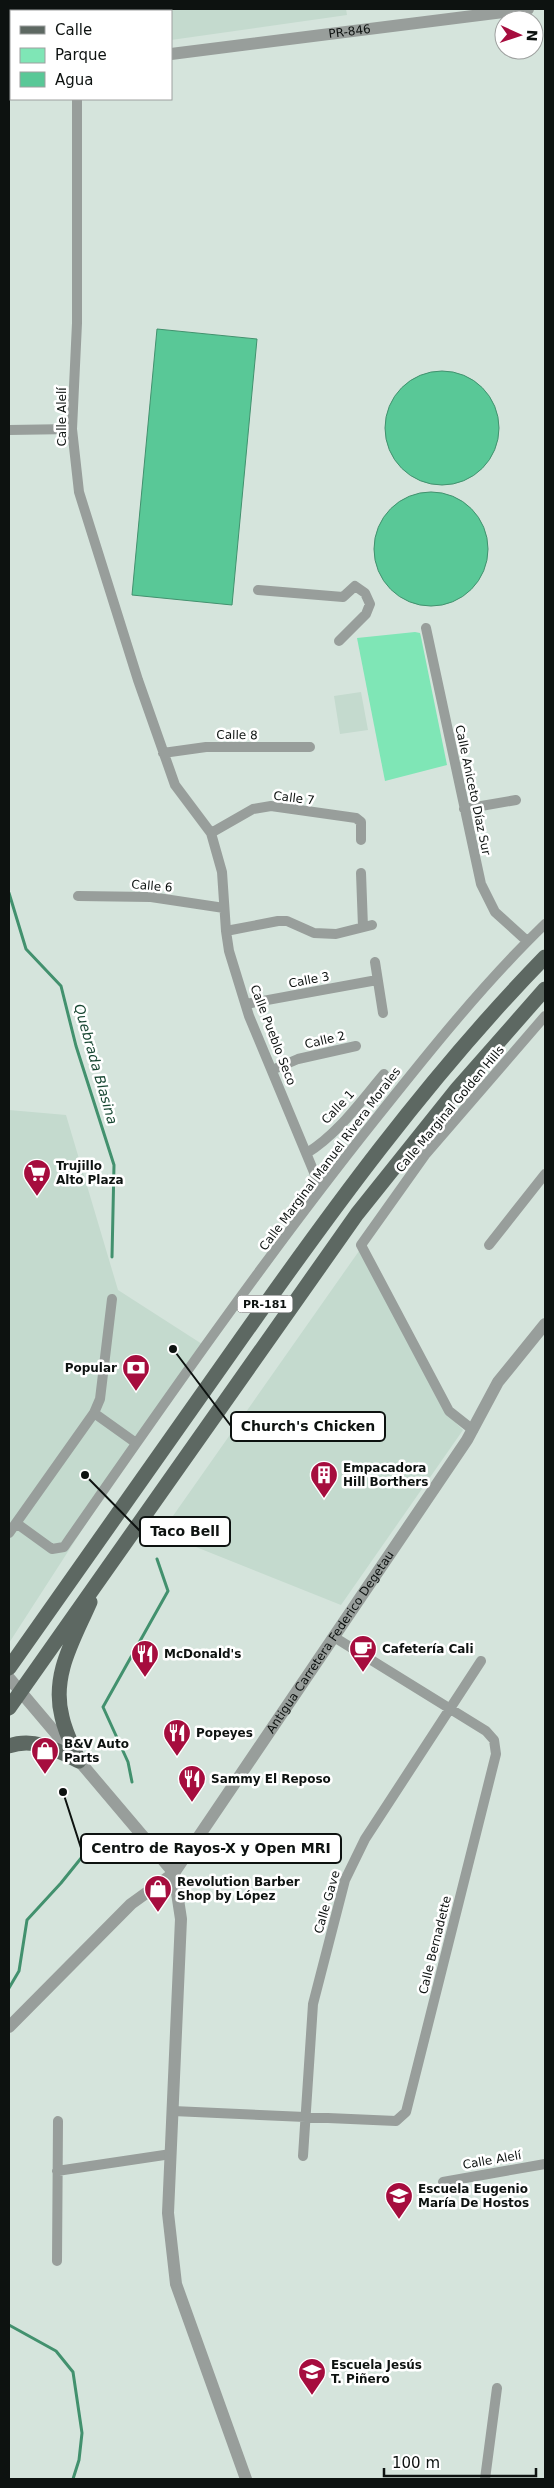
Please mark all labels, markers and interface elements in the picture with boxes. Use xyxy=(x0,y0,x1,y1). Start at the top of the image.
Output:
legend xyxy=(10,10,172,100)
north arrow xyxy=(494,10,544,60)
text: Calle xyxy=(55,21,92,39)
street label: PR-846 xyxy=(328,22,371,41)
text: N xyxy=(524,29,540,42)
text: Parque xyxy=(55,46,107,64)
text: Agua xyxy=(55,71,93,89)
street label: Calle Alelí xyxy=(55,387,69,447)
street label: Calle Aniceto Díaz Sur xyxy=(452,724,494,856)
street label: Calle 8 xyxy=(216,728,258,742)
street label: Calle 7 xyxy=(273,789,315,807)
street label: Calle 6 xyxy=(131,877,173,895)
street label: Calle 3 xyxy=(287,969,331,991)
street label: Calle Pueblo Seco xyxy=(247,983,299,1087)
water label: Quebrada Blasina xyxy=(71,1002,121,1126)
street label: Calle 2 xyxy=(303,1029,347,1051)
street label: Calle Marginal Golden Hills xyxy=(393,1043,507,1175)
street label: Calle Marginal Manuel Rivera Morales xyxy=(256,1065,404,1253)
street label: Calle 1 xyxy=(319,1087,357,1127)
supermarket icon: Trujillo Alto Plaza xyxy=(22,1158,52,1197)
place label: Trujillo Alto Plaza xyxy=(56,1159,124,1187)
road number: PR-181 xyxy=(238,1296,292,1312)
bank icon: Popular xyxy=(121,1353,151,1392)
place label: Popular xyxy=(65,1361,117,1375)
callout: Church's Chicken xyxy=(231,1412,385,1441)
text: Church's Chicken xyxy=(241,1418,375,1434)
building icon: Empacadora Hill Borthers xyxy=(309,1460,339,1499)
place label: Empacadora Hill Borthers xyxy=(343,1461,428,1489)
callout: Taco Bell xyxy=(140,1517,230,1546)
text: Taco Bell xyxy=(150,1523,220,1539)
street label: Antigua Carretera Federico Degetau xyxy=(264,1548,397,1736)
cafe icon: Cafetería Cali xyxy=(348,1634,378,1673)
restaurant icon: McDonald's xyxy=(130,1639,160,1678)
place label: Cafetería Cali xyxy=(382,1642,474,1656)
place label: McDonald's xyxy=(164,1647,241,1661)
restaurant icon: Popeyes xyxy=(162,1718,192,1757)
place label: Popeyes xyxy=(196,1726,253,1740)
shop icon: B&V Auto Parts xyxy=(30,1736,60,1775)
place label: B&V Auto Parts xyxy=(64,1737,129,1765)
restaurant icon: Sammy El Reposo xyxy=(177,1764,207,1803)
place label: Sammy El Reposo xyxy=(211,1772,331,1786)
callout: Centro de Rayos-X y Open MRI xyxy=(81,1834,341,1863)
text: Centro de Rayos-X y Open MRI xyxy=(91,1840,331,1856)
street label: Calle Gave xyxy=(311,1869,343,1935)
shop icon: Revolution Barber Shop by López xyxy=(143,1874,173,1913)
place label: Revolution Barber Shop by López xyxy=(177,1875,300,1903)
street label: Calle Bernadette xyxy=(416,1894,454,1996)
street label: Calle Alelí xyxy=(462,2148,523,2172)
school or university icon: Escuela Eugenio María De Hostos xyxy=(384,2181,414,2220)
place label: Escuela Eugenio María De Hostos xyxy=(418,2182,529,2210)
school or university icon: Escuela Jesús T. Piñero xyxy=(297,2357,327,2396)
place label: Escuela Jesús T. Piñero xyxy=(331,2358,422,2386)
scale bar xyxy=(384,2446,536,2478)
text: 100 m xyxy=(392,2454,440,2472)

